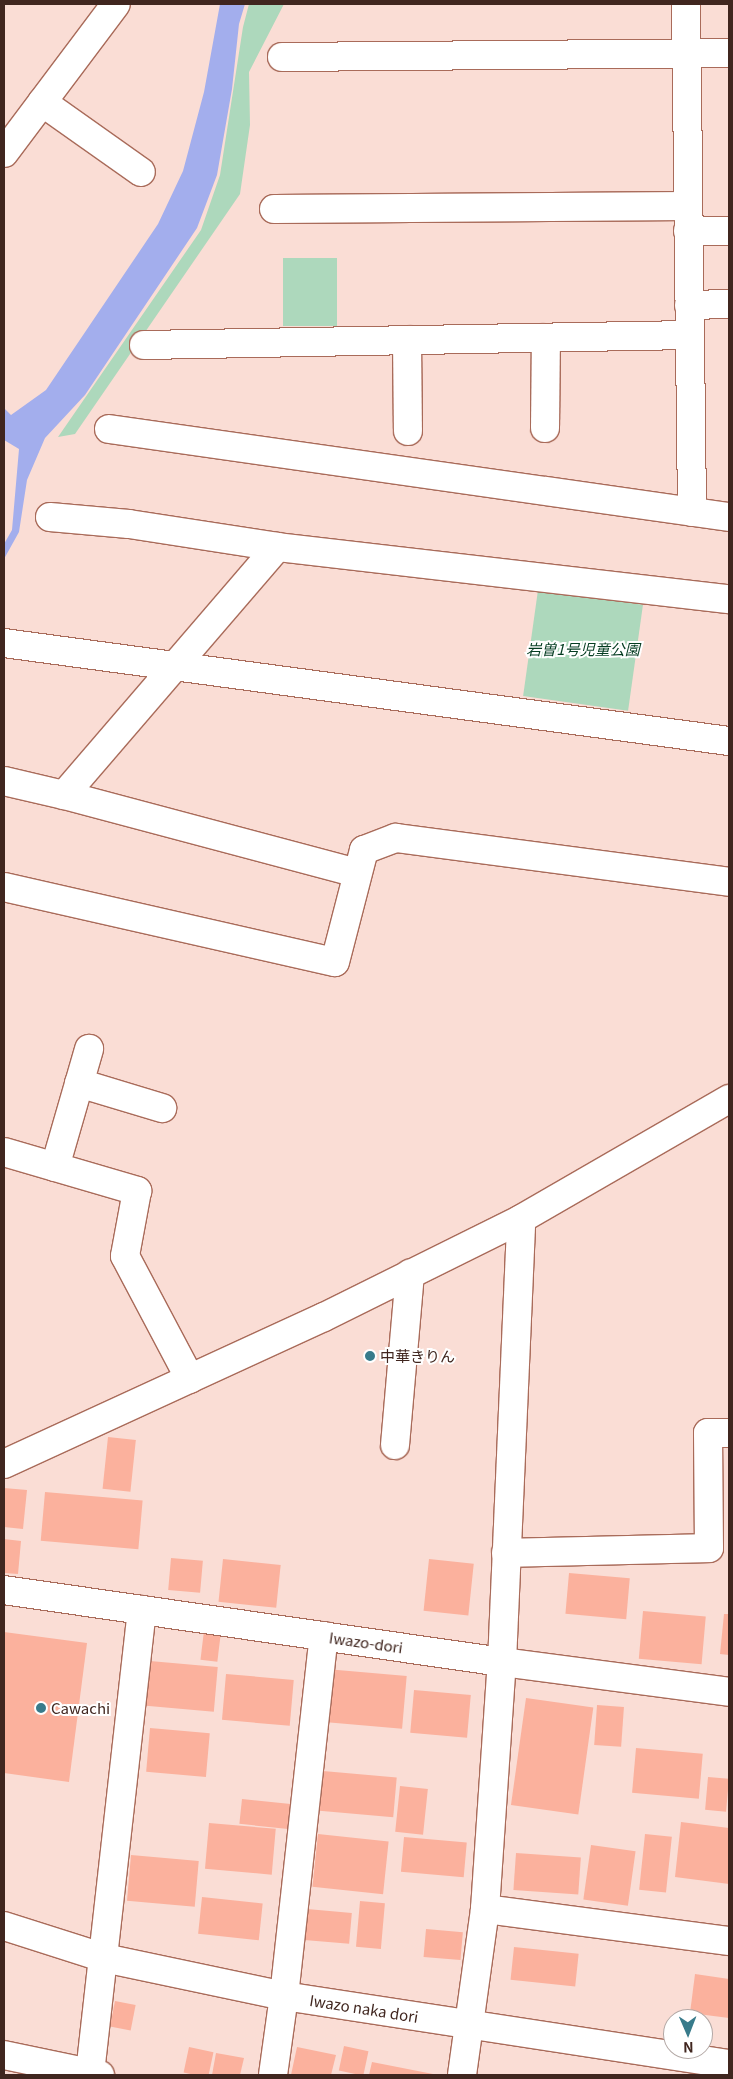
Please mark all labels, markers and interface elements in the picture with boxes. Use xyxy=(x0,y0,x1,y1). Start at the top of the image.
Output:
park label: 岩曽1号児童公園 xyxy=(526,640,640,658)
place label: 中華きりん xyxy=(380,1347,455,1365)
marker: 中華きりん xyxy=(364,1350,376,1362)
street label: Iwazo-dori xyxy=(328,1628,404,1656)
place label: Cawachi xyxy=(51,1699,110,1717)
marker: Cawachi xyxy=(35,1702,47,1714)
street label: Iwazo naka dori xyxy=(308,1991,420,2025)
north arrow xyxy=(663,2009,713,2059)
text: N xyxy=(683,2038,694,2058)

